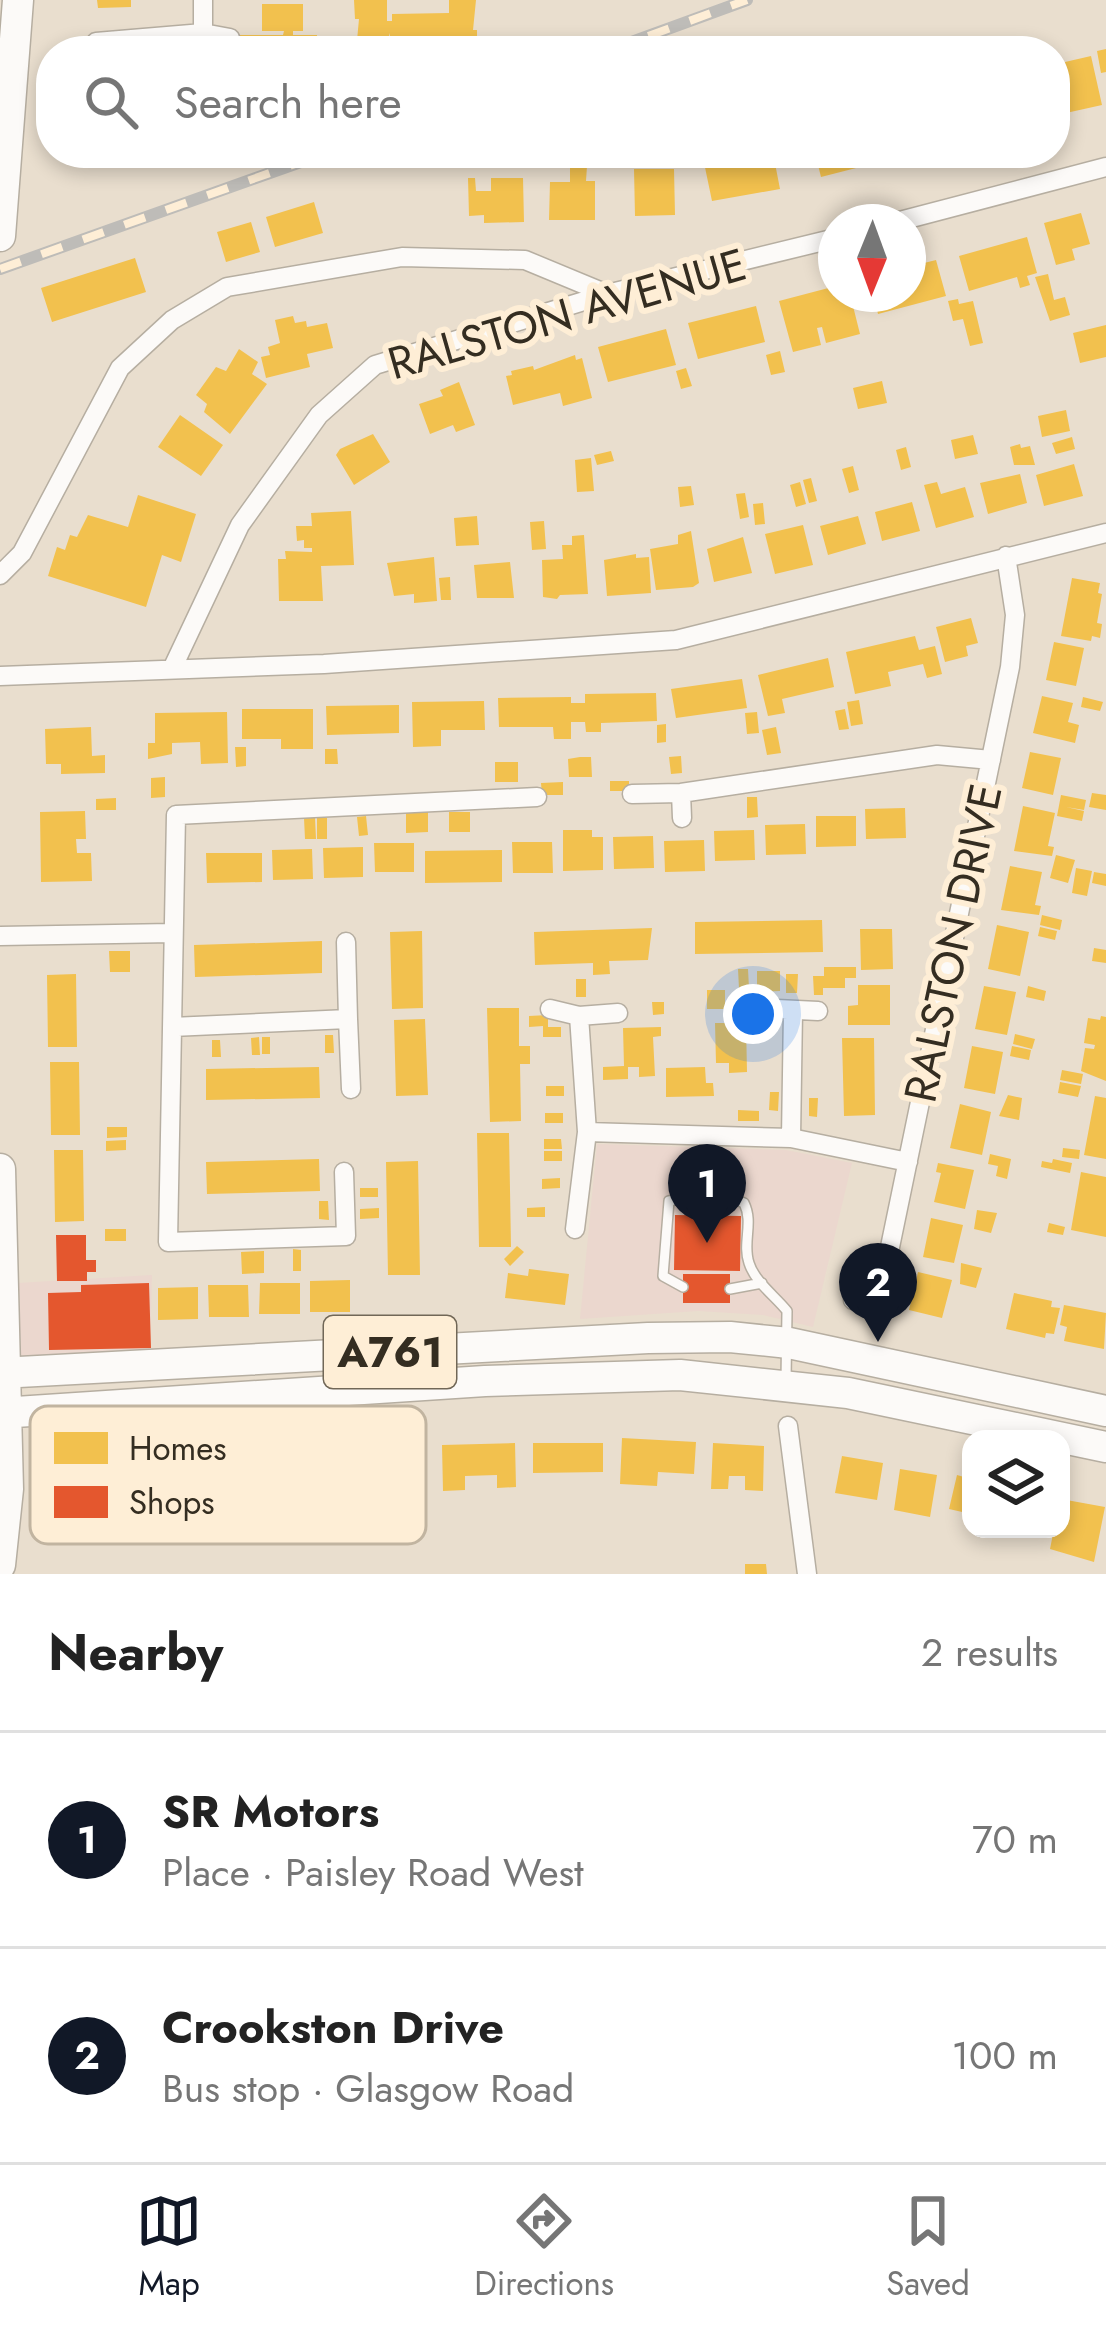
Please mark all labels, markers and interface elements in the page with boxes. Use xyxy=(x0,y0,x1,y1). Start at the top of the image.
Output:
search box xyxy=(36,36,1070,168)
icon: search xyxy=(78,69,144,135)
text: Search here xyxy=(174,70,402,135)
north arrow xyxy=(818,204,926,312)
street label: RALSTON AVENUE xyxy=(380,232,754,396)
street label: RALSTON DRIVE xyxy=(888,778,1018,1108)
your location xyxy=(723,984,783,1044)
pin: 1 xyxy=(668,1144,746,1243)
pin: 2 xyxy=(839,1243,917,1342)
road number: A761 xyxy=(324,1316,456,1388)
legend xyxy=(30,1406,426,1544)
text: Homes xyxy=(129,1425,227,1472)
map controls xyxy=(962,1430,1070,1538)
button: layers xyxy=(962,1430,1070,1538)
text: Shops xyxy=(129,1479,215,1526)
text: Nearby xyxy=(48,1615,223,1689)
text: 2 results xyxy=(921,1624,1058,1681)
text: SR Motors xyxy=(162,1779,379,1844)
text: 1 xyxy=(77,1811,97,1868)
text: 70 m xyxy=(972,1811,1058,1868)
text: Place · Paisley Road West xyxy=(162,1844,584,1901)
text: Crookston Drive xyxy=(162,1995,504,2060)
text: 2 xyxy=(74,2027,100,2084)
text: 100 m xyxy=(952,2027,1058,2084)
text: Bus stop · Glasgow Road xyxy=(162,2060,574,2117)
tab: Map xyxy=(136,2188,202,2307)
tab: Directions xyxy=(474,2188,614,2307)
tab: Saved xyxy=(886,2188,970,2307)

